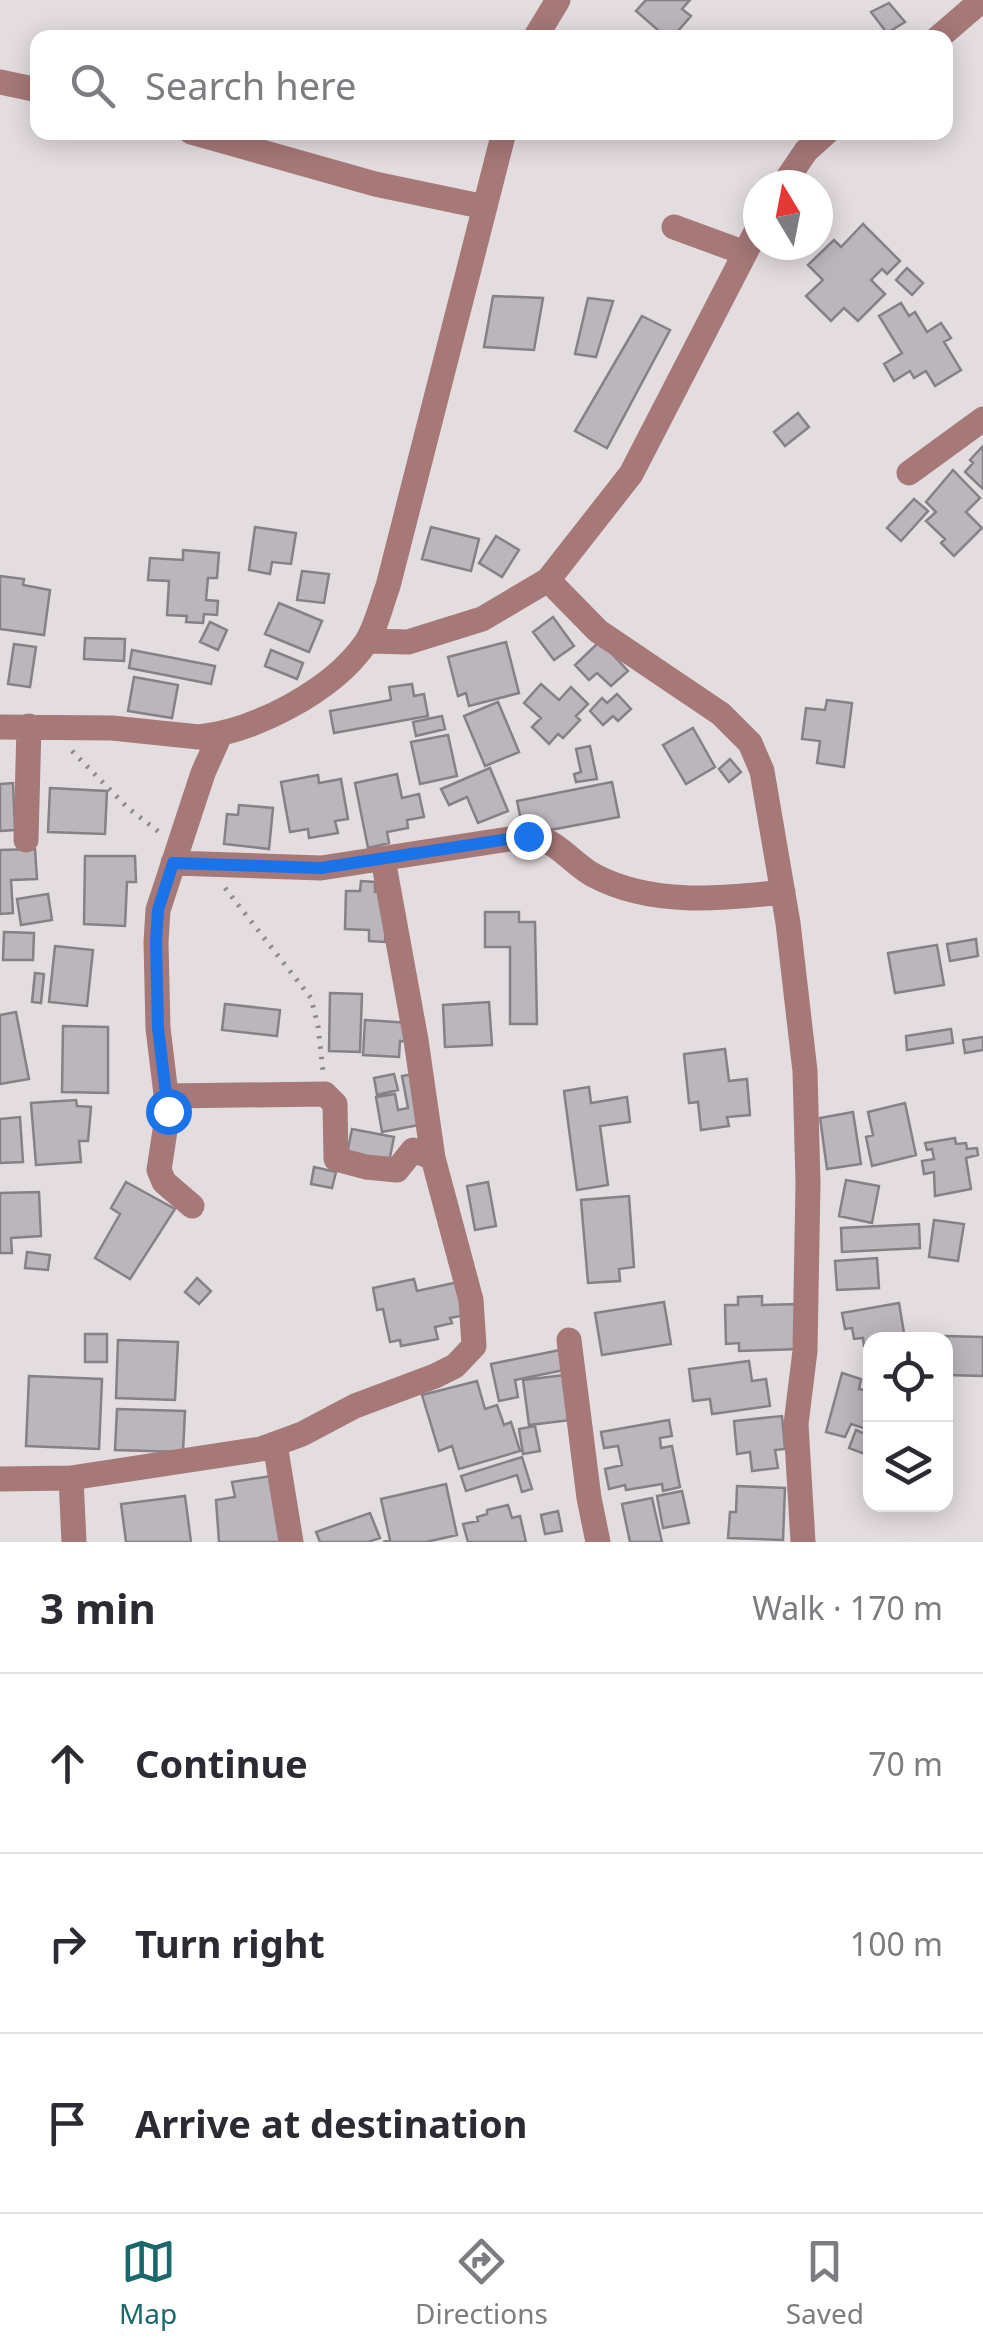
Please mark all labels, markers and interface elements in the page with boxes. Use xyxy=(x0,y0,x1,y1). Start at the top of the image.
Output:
search box xyxy=(30,30,953,140)
icon: search xyxy=(65,58,120,113)
text: Search here xyxy=(145,59,356,111)
north arrow xyxy=(743,170,833,260)
route end xyxy=(506,814,552,860)
route start xyxy=(146,1089,192,1135)
map controls xyxy=(863,1332,953,1512)
button: locate xyxy=(863,1332,953,1422)
button: layers xyxy=(863,1422,953,1512)
text: 3 min xyxy=(40,1579,156,1636)
text: Walk · 170 m xyxy=(752,1586,943,1629)
icon: ahead xyxy=(40,1736,95,1791)
text: Continue xyxy=(135,1737,308,1789)
text: 70 m xyxy=(868,1742,943,1785)
icon: right xyxy=(40,1916,95,1971)
text: Turn right xyxy=(135,1917,325,1969)
text: 100 m xyxy=(850,1922,943,1965)
icon: arrive xyxy=(40,2096,95,2151)
text: Arrive at destination xyxy=(135,2097,527,2149)
tab: Map xyxy=(119,2234,177,2332)
tab: Directions xyxy=(415,2234,548,2332)
tab: Saved xyxy=(786,2234,864,2332)

